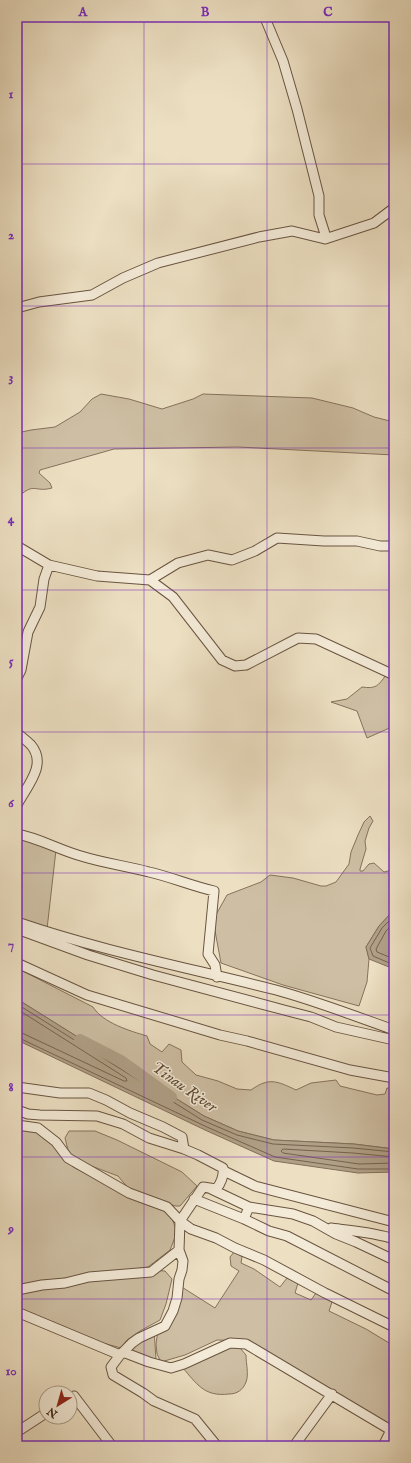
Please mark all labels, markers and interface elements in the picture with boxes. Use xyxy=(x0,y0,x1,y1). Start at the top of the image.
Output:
text: A xyxy=(78,4,89,21)
text: B xyxy=(201,4,210,21)
text: C xyxy=(323,4,333,21)
text: 1 xyxy=(9,86,14,103)
text: 2 xyxy=(8,227,14,244)
text: 3 xyxy=(9,369,14,386)
text: 4 xyxy=(8,511,15,528)
text: 5 xyxy=(9,653,14,670)
text: 6 xyxy=(8,795,14,812)
text: 7 xyxy=(8,937,14,954)
water label: Tinau River xyxy=(147,1058,222,1118)
text: 8 xyxy=(8,1079,14,1096)
text: 9 xyxy=(7,1221,14,1238)
text: 10 xyxy=(5,1363,17,1380)
north arrow xyxy=(38,1385,78,1425)
text: N xyxy=(44,1403,61,1421)

